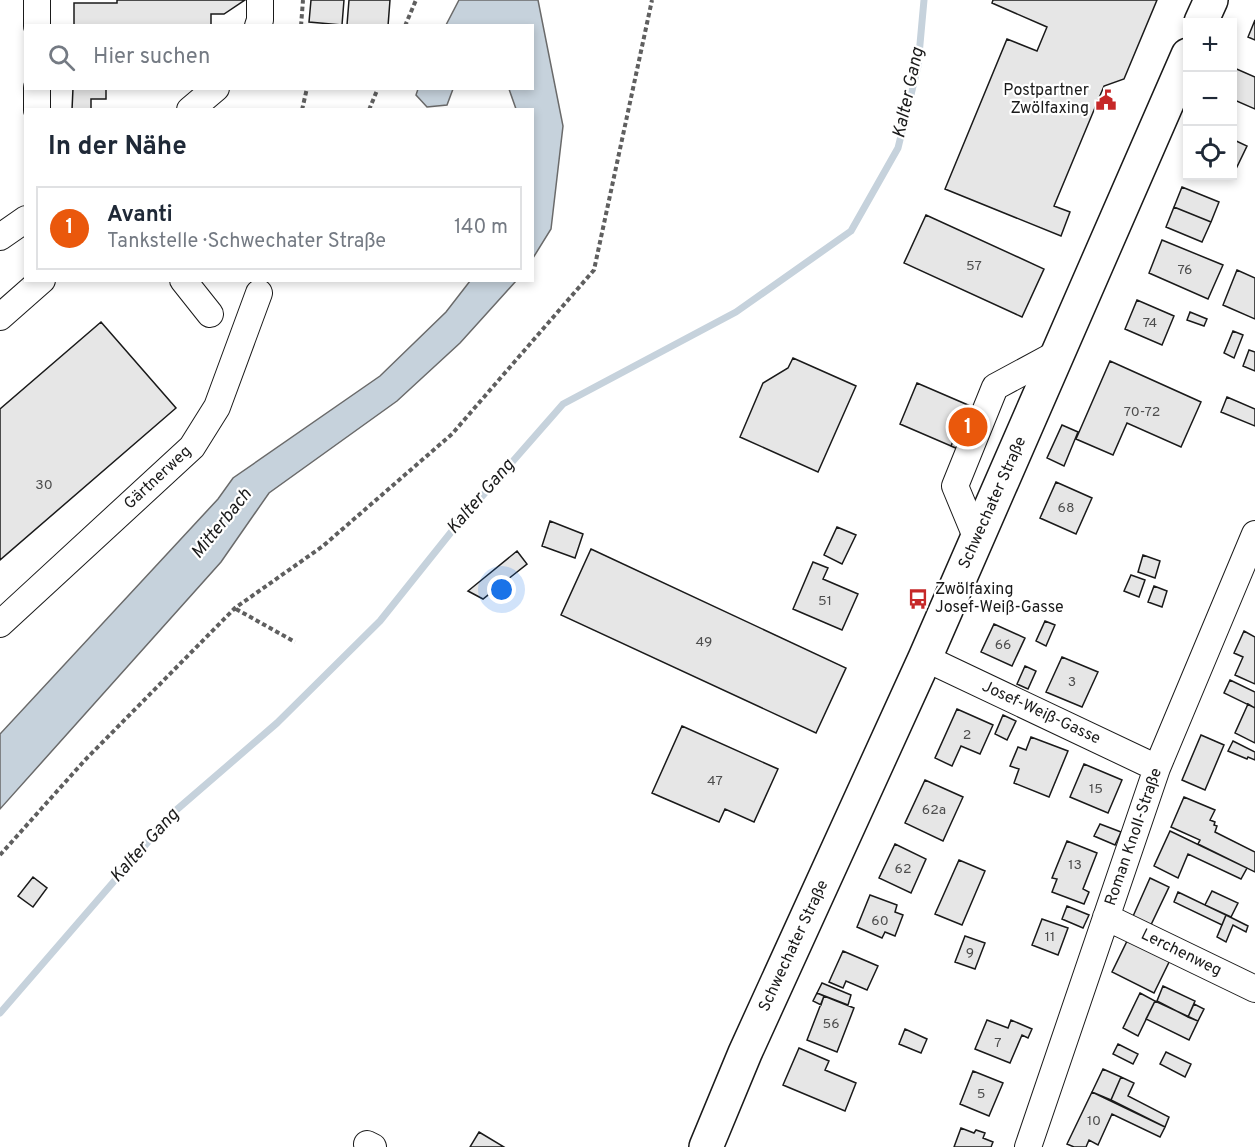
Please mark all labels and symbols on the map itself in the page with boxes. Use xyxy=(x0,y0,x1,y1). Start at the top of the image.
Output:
water label: Kalter Gang xyxy=(888,45,930,140)
place label: Postpartner Zwölfaxing xyxy=(1003,81,1089,119)
public building icon: Postpartner Zwölfaxing xyxy=(1094,88,1118,112)
house number: 57 xyxy=(966,258,982,275)
house number: 76 xyxy=(1178,262,1192,279)
house number: 74 xyxy=(1143,315,1157,332)
pin: 1 xyxy=(948,404,988,450)
house number: 70-72 xyxy=(1124,404,1160,421)
street label: Schwechater Straße xyxy=(955,434,1031,572)
street label: Gärtnerweg xyxy=(120,442,196,514)
water label: Kalter Gang xyxy=(442,454,520,539)
house number: 30 xyxy=(35,477,53,494)
water label: Mitterbach xyxy=(187,484,258,564)
house number: 68 xyxy=(1058,500,1074,517)
your location xyxy=(487,575,516,604)
place label: Zwölfaxing Josef-Weiß-Gasse xyxy=(935,580,1064,618)
bus stop icon: Zwölfaxing Josef-Weiß-Gasse xyxy=(906,587,930,611)
house number: 51 xyxy=(818,593,832,610)
house number: 49 xyxy=(696,634,712,651)
house number: 66 xyxy=(995,637,1011,654)
house number: 3 xyxy=(1068,674,1076,691)
street label: Josef-Weiß-Gasse xyxy=(978,677,1104,749)
house number: 2 xyxy=(963,727,971,744)
street label: Roman Knoll-Straße xyxy=(1101,766,1167,908)
house number: 47 xyxy=(707,773,723,790)
house number: 15 xyxy=(1089,781,1103,798)
house number: 62a xyxy=(922,802,946,819)
water label: Kalter Gang xyxy=(106,804,185,888)
house number: 13 xyxy=(1068,857,1082,874)
house number: 62 xyxy=(895,861,911,878)
street label: Schwechater Straße xyxy=(755,877,833,1015)
house number: 60 xyxy=(871,913,889,930)
street label: Lerchenweg xyxy=(1137,925,1225,981)
house number: 11 xyxy=(1045,929,1055,946)
house number: 9 xyxy=(966,945,974,962)
house number: 56 xyxy=(822,1016,840,1033)
house number: 7 xyxy=(994,1035,1002,1052)
house number: 5 xyxy=(977,1086,985,1103)
house number: 10 xyxy=(1087,1113,1101,1130)

